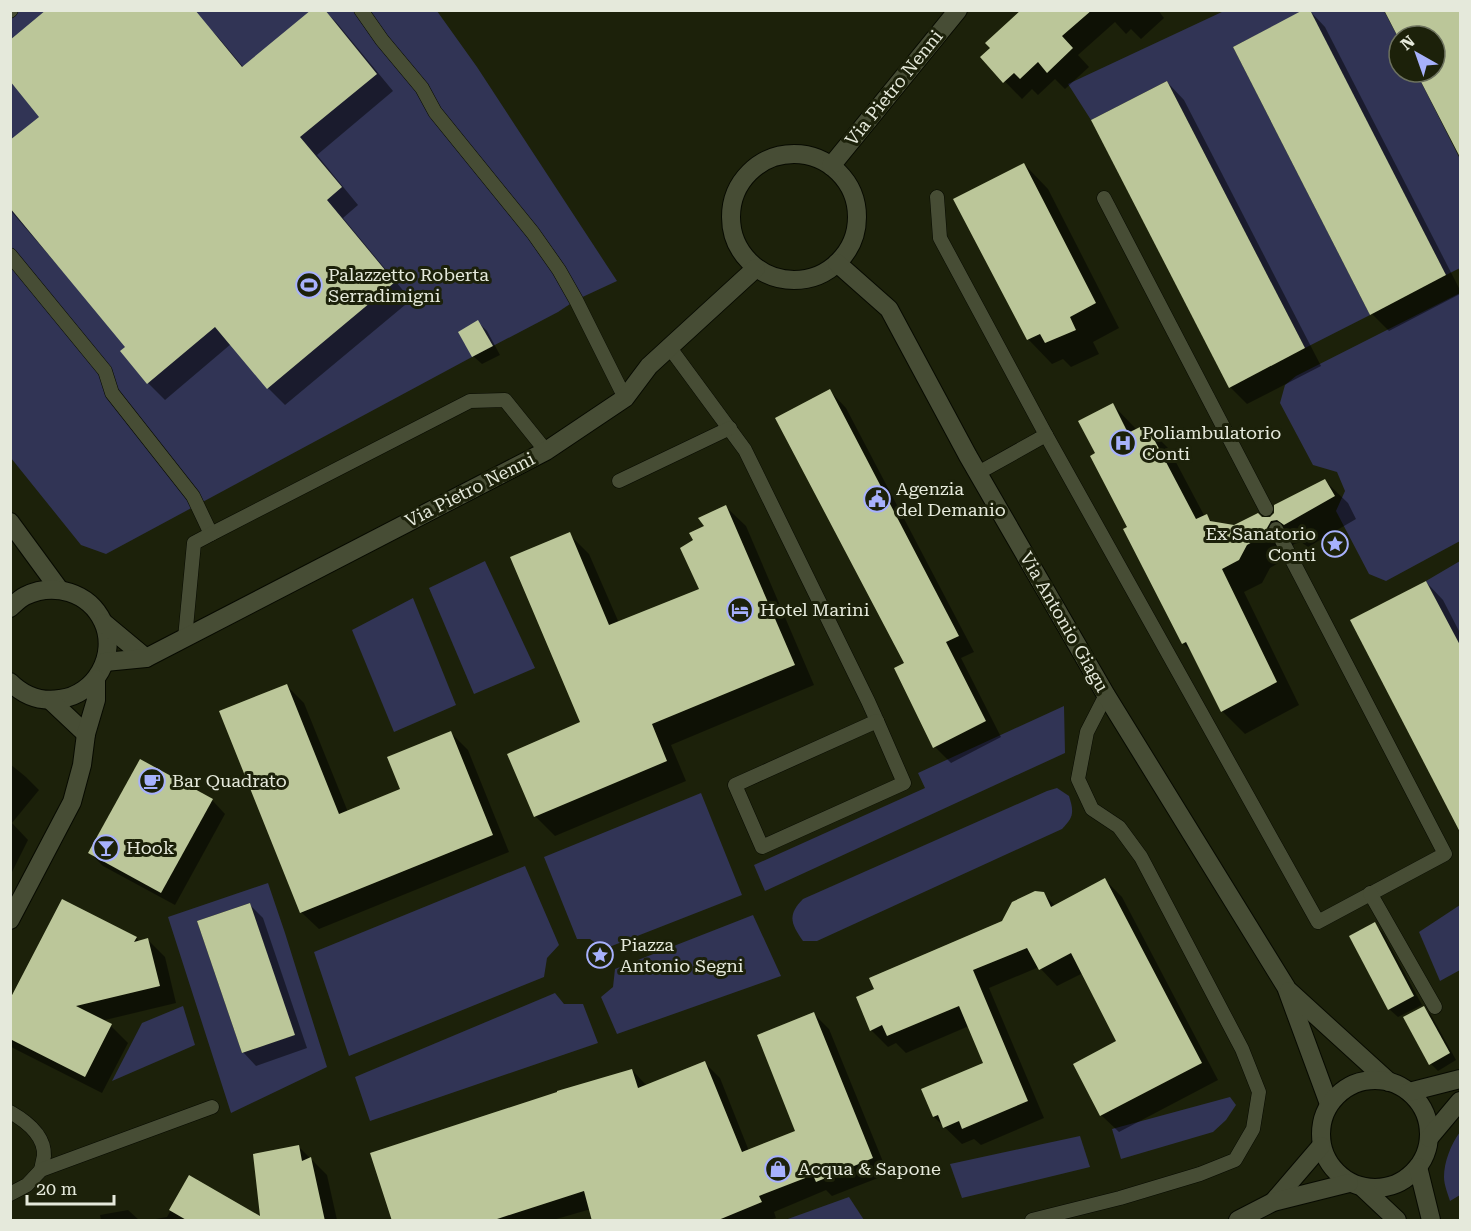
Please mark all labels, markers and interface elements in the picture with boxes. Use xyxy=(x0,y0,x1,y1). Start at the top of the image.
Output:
north arrow xyxy=(1387,24,1447,84)
street label: Via Pietro Nenni xyxy=(841,26,947,150)
text: N xyxy=(1397,32,1419,54)
place label: Palazzetto Roberta Serradimigni xyxy=(328,264,489,306)
sports icon: Palazzetto Roberta Serradimigni xyxy=(294,270,324,300)
place label: Poliambulatorio Conti xyxy=(1142,422,1281,464)
hospital icon: Poliambulatorio Conti xyxy=(1108,428,1138,458)
street label: Via Pietro Nenni xyxy=(402,448,538,531)
place label: Agenzia del Demanio xyxy=(896,478,1006,520)
public building icon: Agenzia del Demanio xyxy=(862,484,892,514)
place label: Ex Sanatorio Conti xyxy=(1206,523,1316,565)
place icon: Ex Sanatorio Conti xyxy=(1320,529,1350,559)
street label: Via Antonio Giagu xyxy=(1016,548,1113,696)
hotel icon: Hotel Marini xyxy=(725,595,755,625)
place label: Hotel Marini xyxy=(760,599,870,620)
cafe icon: Bar Quadrato xyxy=(137,766,167,796)
place label: Bar Quadrato xyxy=(172,770,287,791)
bar icon: Hook xyxy=(91,833,121,863)
place label: Hook xyxy=(126,837,174,858)
place label: Piazza Antonio Segni xyxy=(620,934,744,976)
place icon: Piazza Antonio Segni xyxy=(585,940,615,970)
shop icon: Acqua & Sapone xyxy=(763,1154,793,1184)
place label: Acqua & Sapone xyxy=(798,1158,941,1179)
scale bar xyxy=(27,1168,114,1206)
text: 20 m xyxy=(36,1178,77,1199)

